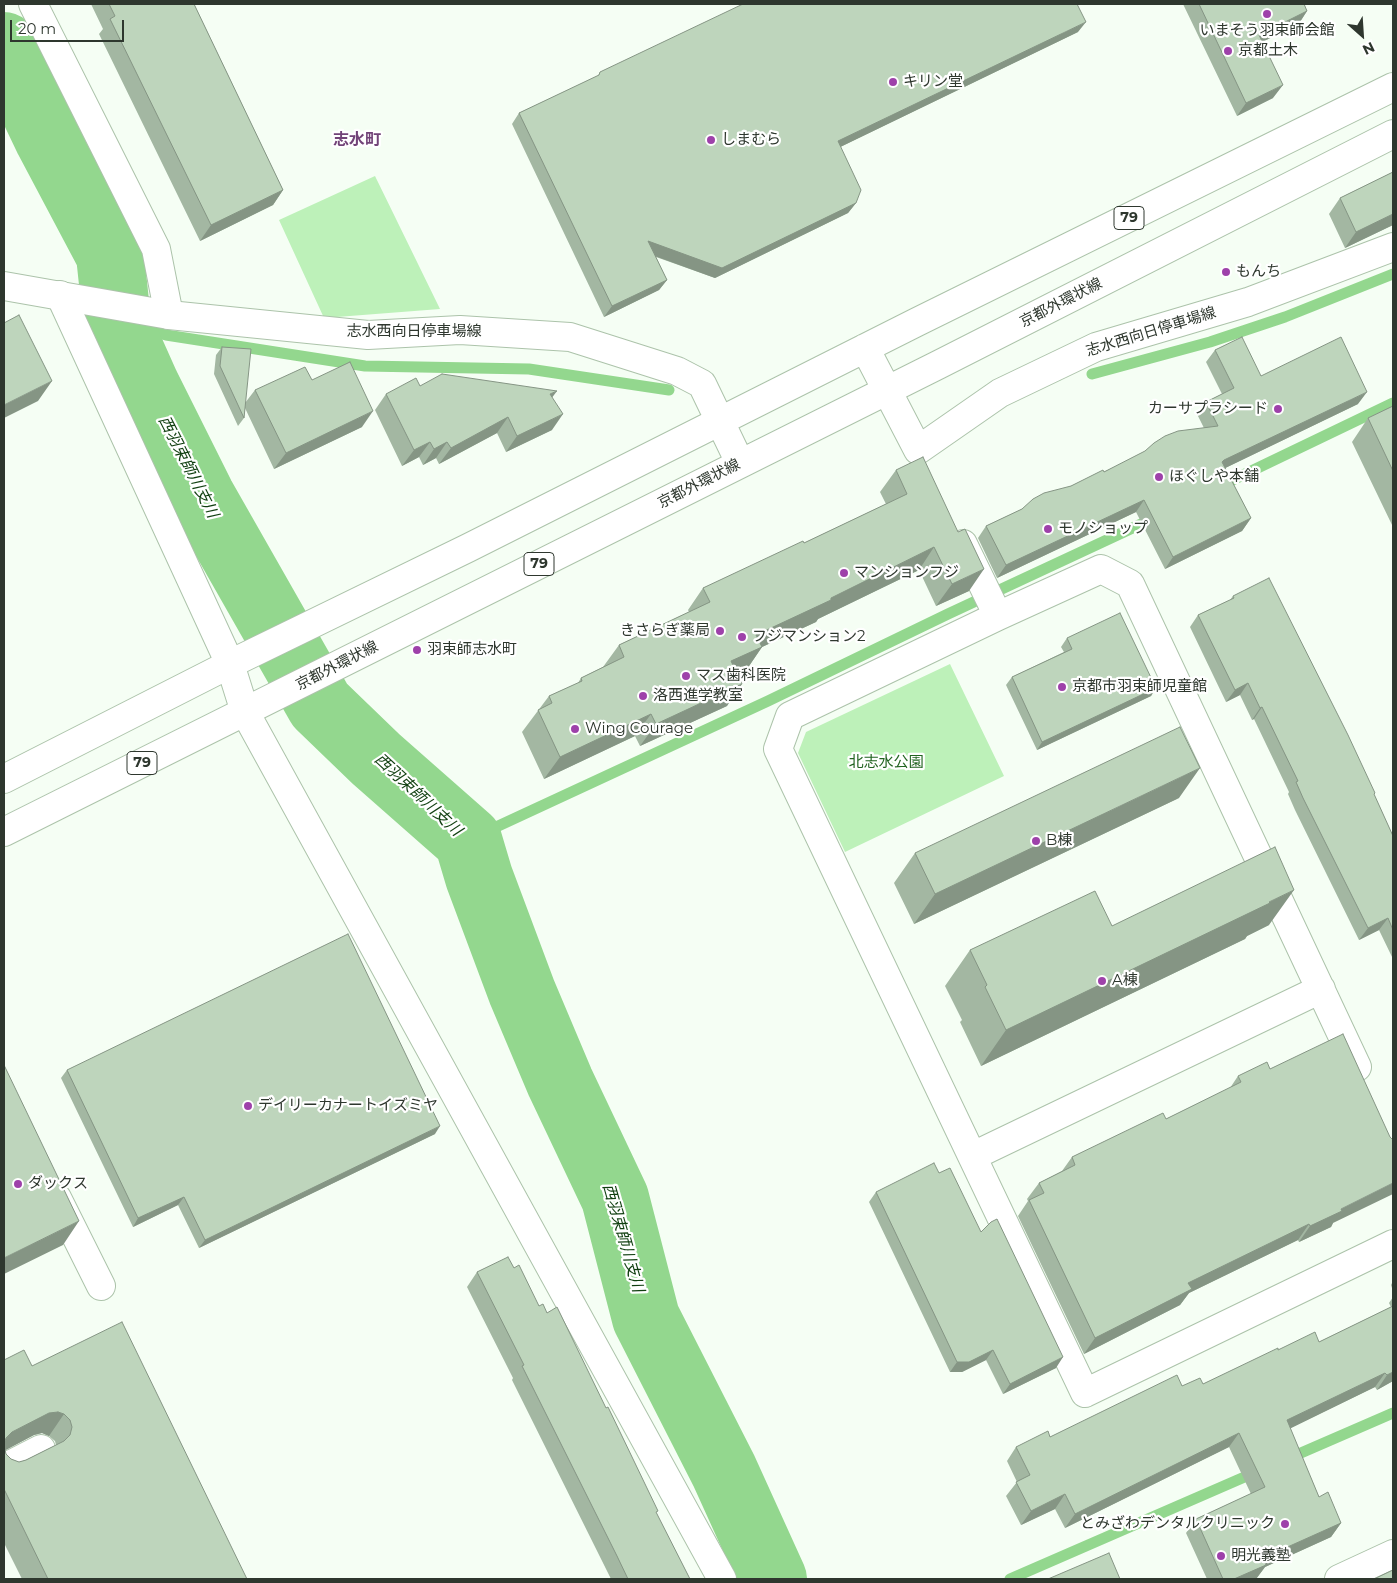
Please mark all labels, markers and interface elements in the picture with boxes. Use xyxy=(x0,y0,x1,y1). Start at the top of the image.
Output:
marker: いまそう羽束師会館 xyxy=(1261,8,1273,20)
scale bar xyxy=(12,10,126,42)
north arrow xyxy=(1337,10,1387,60)
text: 20 m xyxy=(18,19,56,38)
place label: いまそう羽束師会館 xyxy=(1200,22,1334,40)
text: N xyxy=(1360,38,1378,59)
place label: 京都土木 xyxy=(1238,42,1298,60)
marker: 京都土木 xyxy=(1222,45,1234,57)
place label: キリン堂 xyxy=(903,73,963,91)
marker: キリン堂 xyxy=(887,76,899,88)
district label: 志水町 xyxy=(333,130,381,150)
place label: しまむら xyxy=(721,131,781,149)
marker: しまむら xyxy=(705,134,717,146)
road number: 79 xyxy=(1114,207,1144,230)
place label: もんち xyxy=(1236,263,1281,281)
marker: もんち xyxy=(1220,266,1232,278)
street label: 京都外環状線 xyxy=(1017,275,1105,331)
street label: 志水西向日停車場線 xyxy=(1084,304,1218,360)
street label: 志水西向日停車場線 xyxy=(347,323,481,341)
place label: カーサプラシード xyxy=(1148,400,1268,418)
marker: カーサプラシード xyxy=(1272,403,1284,415)
water label: 西羽束師川支川 xyxy=(154,413,222,521)
street label: 京都外環状線 xyxy=(655,456,743,512)
place label: ほぐしや本舗 xyxy=(1169,468,1259,486)
marker: ほぐしや本舗 xyxy=(1153,471,1165,483)
place label: モノショップ xyxy=(1058,520,1148,538)
marker: モノショップ xyxy=(1042,523,1054,535)
road number: 79 xyxy=(524,552,554,576)
place label: マンションフジ xyxy=(854,564,959,582)
marker: マンションフジ xyxy=(838,567,850,579)
place label: きさらぎ薬局 xyxy=(620,622,710,640)
marker: きさらぎ薬局 xyxy=(714,625,726,637)
place label: フジマンション2 xyxy=(752,628,866,646)
marker: フジマンション2 xyxy=(736,631,748,643)
street label: 京都外環状線 xyxy=(293,638,381,694)
place label: 羽束師志水町 xyxy=(427,641,517,659)
marker: 羽束師志水町 xyxy=(411,644,423,656)
place label: マス歯科医院 xyxy=(696,667,786,685)
marker: マス歯科医院 xyxy=(680,670,692,682)
place label: 京都市羽束師児童館 xyxy=(1072,678,1207,696)
marker: 京都市羽束師児童館 xyxy=(1056,681,1068,693)
place label: 洛西進学教室 xyxy=(653,687,743,705)
marker: 洛西進学教室 xyxy=(637,690,649,702)
place label: Wing Courage xyxy=(585,720,693,738)
marker: Wing Courage xyxy=(569,723,581,735)
water label: 西羽束師川支川 xyxy=(370,750,466,840)
road number: 79 xyxy=(127,751,157,774)
park label: 北志水公園 xyxy=(849,754,923,772)
place label: B棟 xyxy=(1046,832,1072,850)
marker: B棟 xyxy=(1030,835,1042,847)
place label: A棟 xyxy=(1112,972,1138,990)
marker: A棟 xyxy=(1096,975,1108,987)
place label: デイリーカナートイズミヤ xyxy=(258,1097,438,1115)
marker: デイリーカナートイズミヤ xyxy=(242,1100,254,1112)
place label: ダックス xyxy=(28,1175,88,1193)
marker: ダックス xyxy=(12,1178,24,1190)
water label: 西羽束師川支川 xyxy=(598,1182,648,1294)
place label: とみざわデンタルクリニック xyxy=(1080,1515,1275,1533)
marker: とみざわデンタルクリニック xyxy=(1279,1518,1291,1530)
place label: 明光義塾 xyxy=(1231,1547,1291,1565)
marker: 明光義塾 xyxy=(1215,1550,1227,1562)

